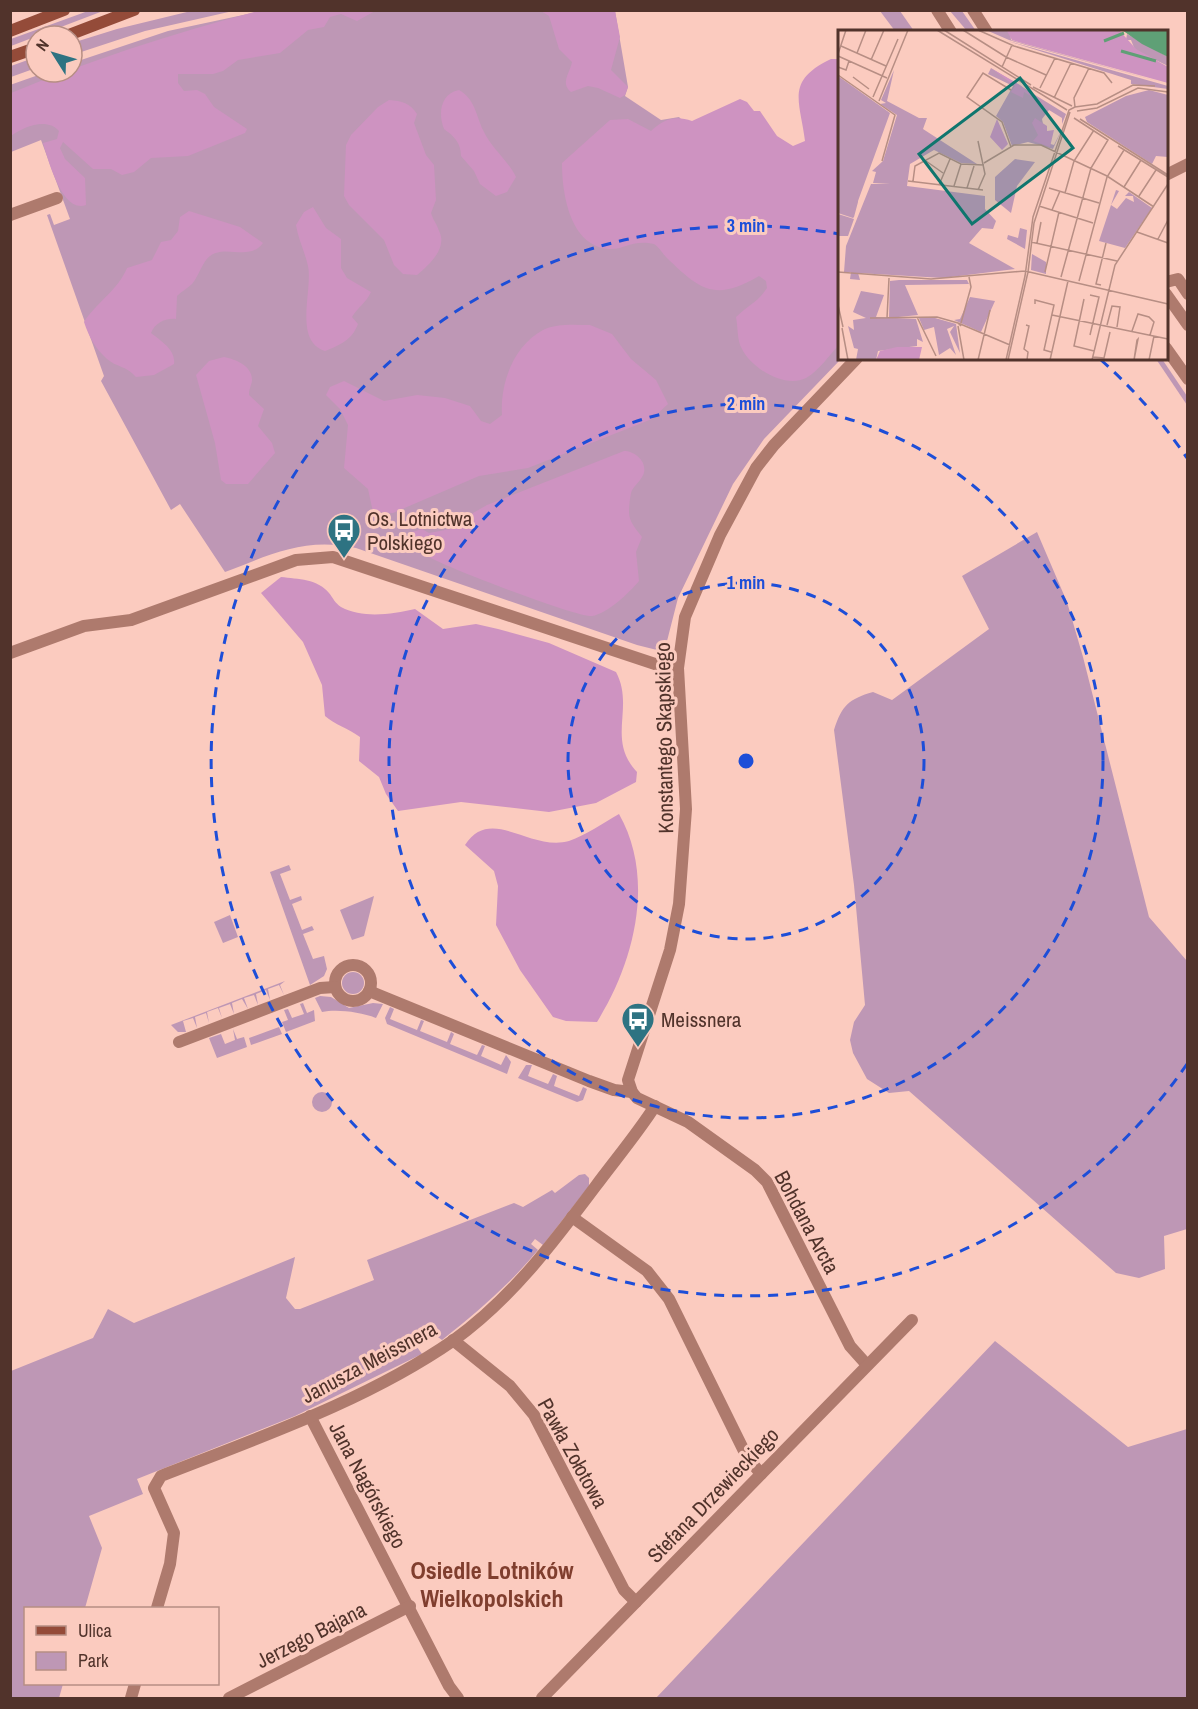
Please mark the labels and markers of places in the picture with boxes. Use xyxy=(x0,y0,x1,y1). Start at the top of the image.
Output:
place label: Os. Lotnictwa Polskiego xyxy=(367,504,473,557)
bus stop icon: Os. Lotnictwa Polskiego xyxy=(326,512,362,559)
centre of rings xyxy=(736,751,756,771)
bus stop icon: Meissnera xyxy=(620,1001,656,1048)
place label: Meissnera xyxy=(661,1005,742,1034)

